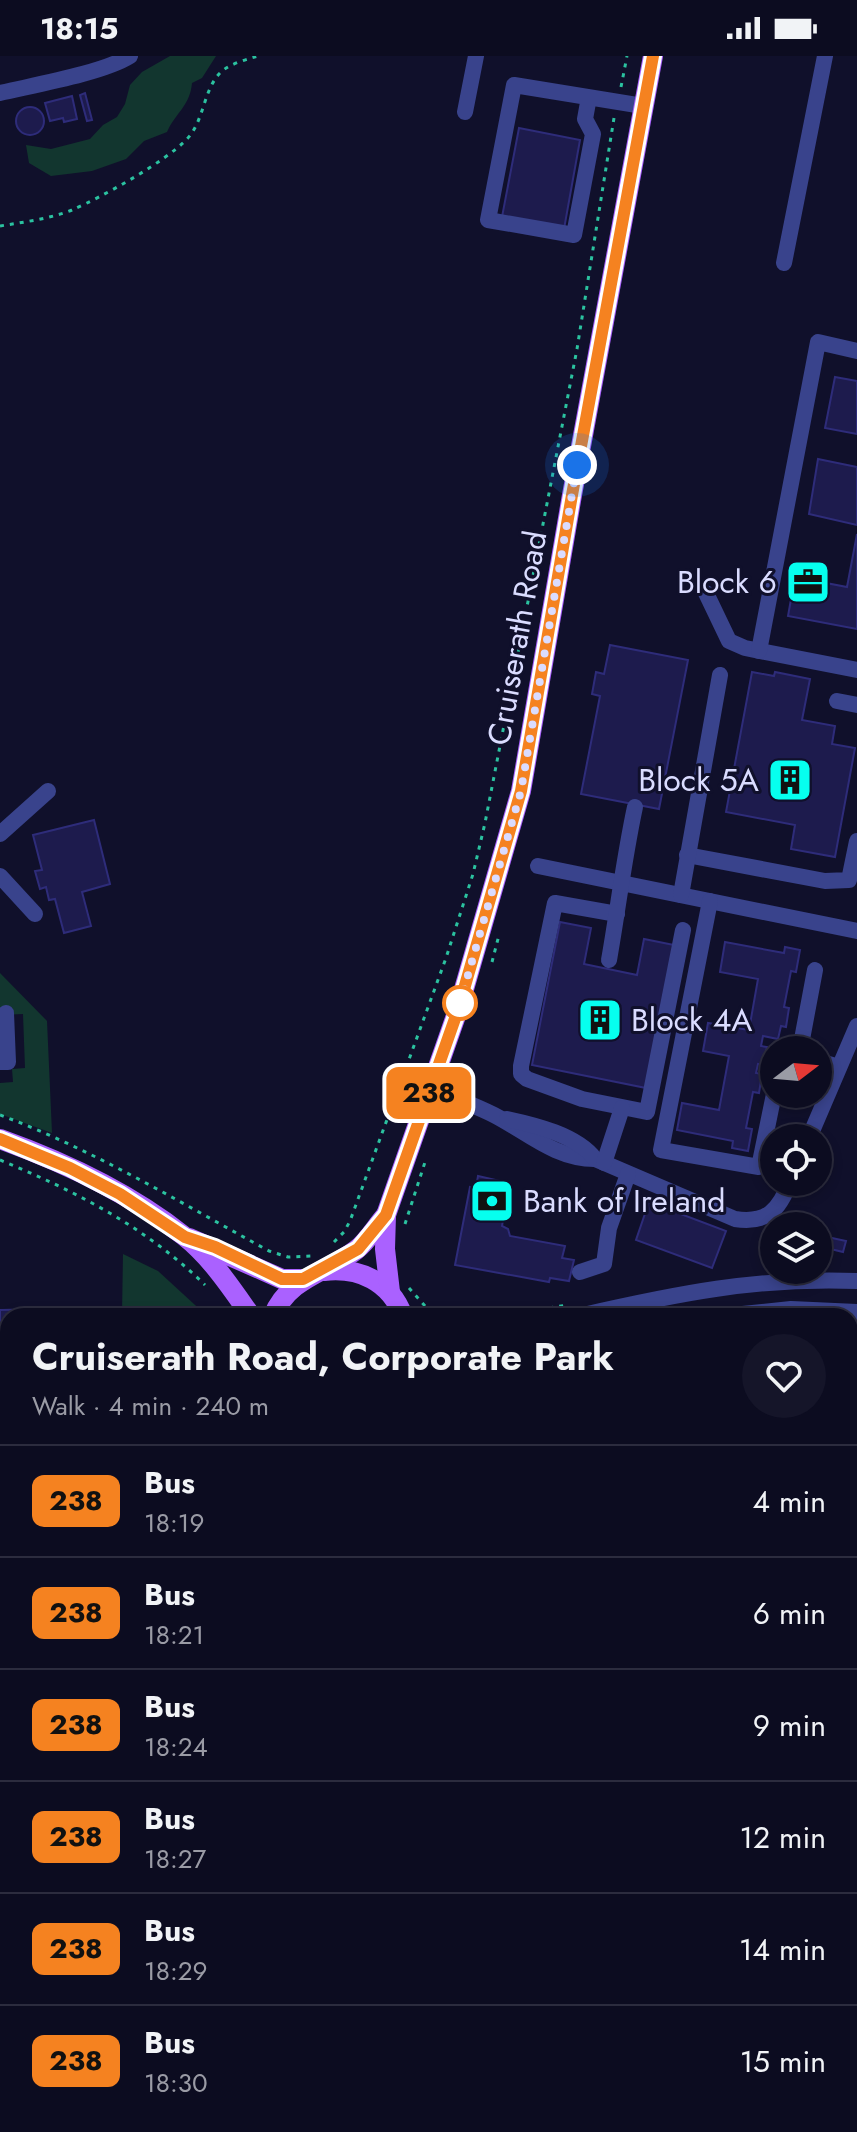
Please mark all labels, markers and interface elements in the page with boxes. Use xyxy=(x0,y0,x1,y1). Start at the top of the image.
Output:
text: 18:15 xyxy=(40,7,118,50)
your location xyxy=(557,445,597,485)
street label: Cruiserath Road xyxy=(476,527,558,749)
office icon: Block 6 xyxy=(784,558,832,606)
place label: Block 6 xyxy=(677,559,777,605)
building icon: Block 5A xyxy=(766,756,814,804)
place label: Block 5A xyxy=(638,757,759,803)
unlabelled marker xyxy=(443,986,477,1020)
building icon: Block 4A xyxy=(576,996,624,1044)
place label: Block 4A xyxy=(631,997,752,1043)
north arrow xyxy=(760,1036,832,1108)
map controls xyxy=(760,1036,832,1284)
line badge: 238 xyxy=(383,1067,475,1119)
text: 238 xyxy=(402,1072,456,1113)
button: locate xyxy=(760,1124,832,1196)
bank icon: Bank of Ireland xyxy=(468,1177,516,1225)
place label: Bank of Ireland xyxy=(523,1178,726,1224)
button: layers xyxy=(760,1212,832,1284)
text: Cruiserath Road, Corporate Park xyxy=(32,1329,614,1384)
button: heart xyxy=(742,1334,826,1418)
text: Walk · 4 min · 240 m xyxy=(32,1387,269,1425)
text: Bus xyxy=(144,1461,195,1504)
text: 238 xyxy=(49,1480,103,1521)
text: 4 min xyxy=(753,1480,826,1523)
text: 18:19 xyxy=(144,1504,204,1542)
text: Bus xyxy=(144,1573,195,1616)
text: 238 xyxy=(49,1592,103,1633)
text: 6 min xyxy=(753,1592,826,1635)
text: 18:21 xyxy=(144,1616,204,1654)
text: Bus xyxy=(144,1685,195,1728)
text: 238 xyxy=(49,1704,103,1745)
text: 9 min xyxy=(753,1704,826,1747)
text: 18:24 xyxy=(144,1728,208,1766)
text: Bus xyxy=(144,1797,195,1840)
text: 238 xyxy=(49,1816,103,1857)
text: 12 min xyxy=(739,1816,826,1859)
text: 18:27 xyxy=(144,1840,206,1878)
text: Bus xyxy=(144,1909,195,1952)
text: 238 xyxy=(49,1928,103,1969)
text: 14 min xyxy=(739,1928,826,1971)
text: 18:29 xyxy=(144,1952,207,1990)
text: Bus xyxy=(144,2021,195,2064)
text: 238 xyxy=(49,2040,103,2081)
text: 15 min xyxy=(740,2040,826,2083)
text: 18:30 xyxy=(144,2064,208,2102)

